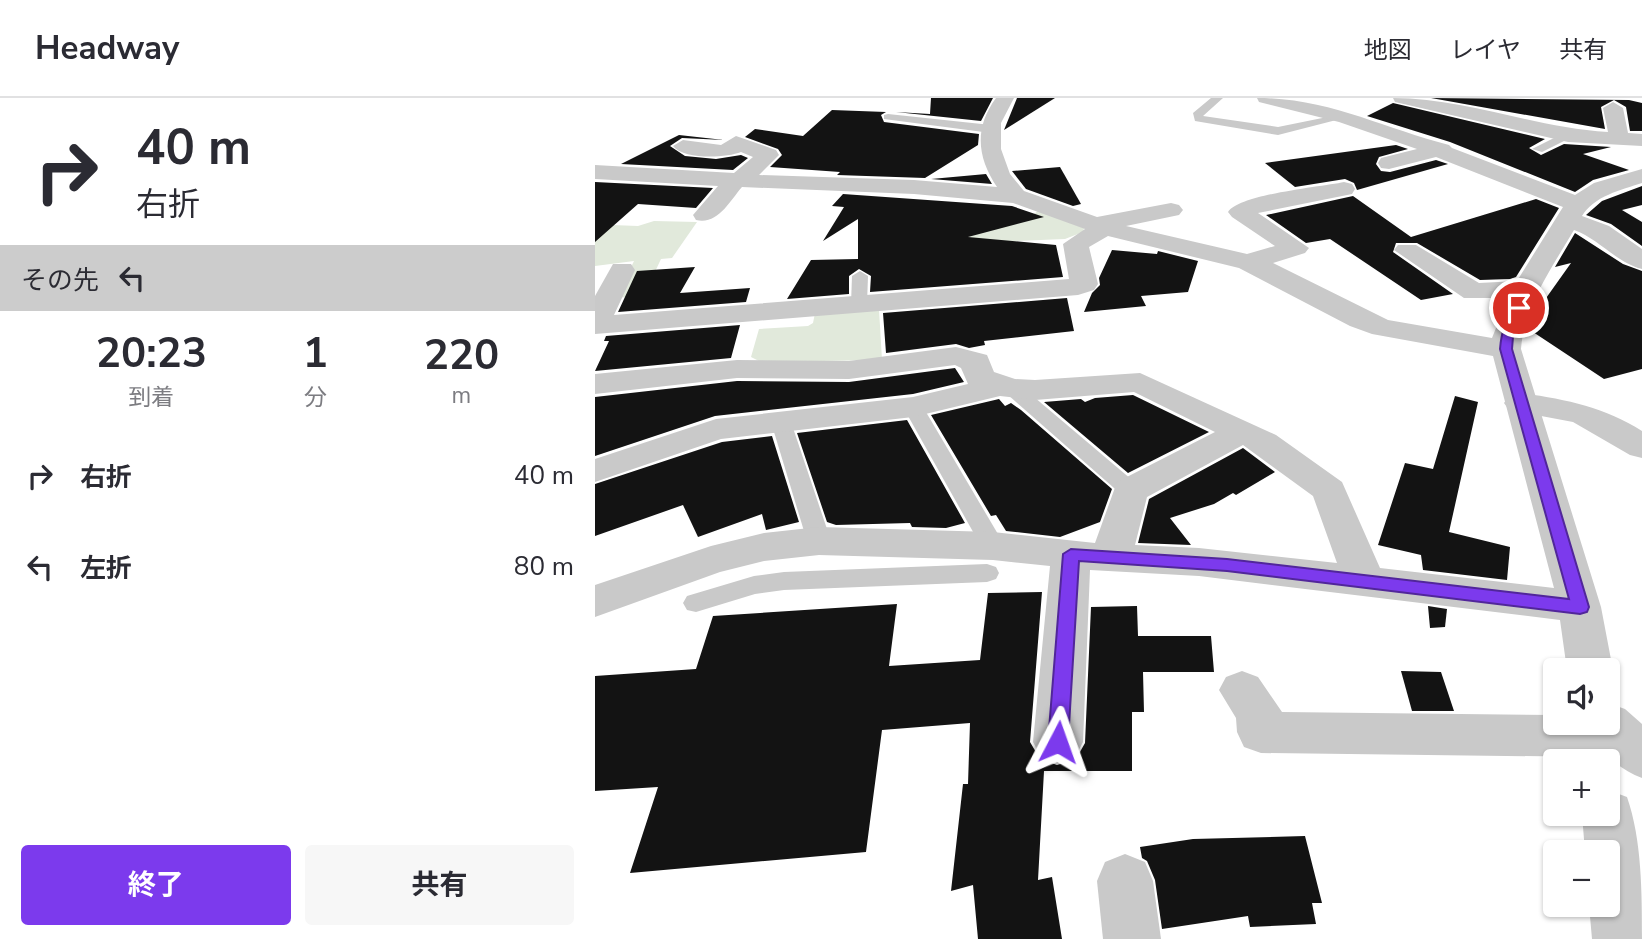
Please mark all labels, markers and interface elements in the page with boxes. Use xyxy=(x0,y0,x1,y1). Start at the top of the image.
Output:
text: Headway xyxy=(35,26,179,71)
text: 地図 xyxy=(1364,34,1412,66)
text: レイヤ xyxy=(1450,34,1521,66)
text: 共有 xyxy=(1559,34,1607,66)
text: 40 m xyxy=(136,114,251,181)
icon: right xyxy=(21,126,112,217)
text: 右折 xyxy=(136,183,200,226)
icon: left xyxy=(113,259,151,297)
text: その先 xyxy=(21,263,99,298)
pin xyxy=(1489,278,1549,338)
icon: arrive xyxy=(1500,289,1538,327)
text: 20:23 xyxy=(96,325,207,382)
text: 1 xyxy=(303,325,328,382)
text: 220 xyxy=(424,327,499,384)
text: m xyxy=(452,380,471,411)
text: 到着 xyxy=(128,382,174,413)
text: 分 xyxy=(304,382,327,413)
icon: right xyxy=(21,457,59,495)
text: 40 m xyxy=(514,458,574,493)
text: 右折 xyxy=(80,460,132,495)
icon: left xyxy=(21,548,59,586)
text: 80 m xyxy=(514,549,574,584)
text: 左折 xyxy=(80,551,132,586)
map controls xyxy=(1543,658,1620,917)
button: sound xyxy=(1543,658,1620,735)
position arrow xyxy=(1021,705,1095,779)
button: + xyxy=(1543,749,1620,826)
button: − xyxy=(1543,840,1620,917)
button: 終了 xyxy=(21,845,291,925)
button: 共有 xyxy=(305,845,574,925)

